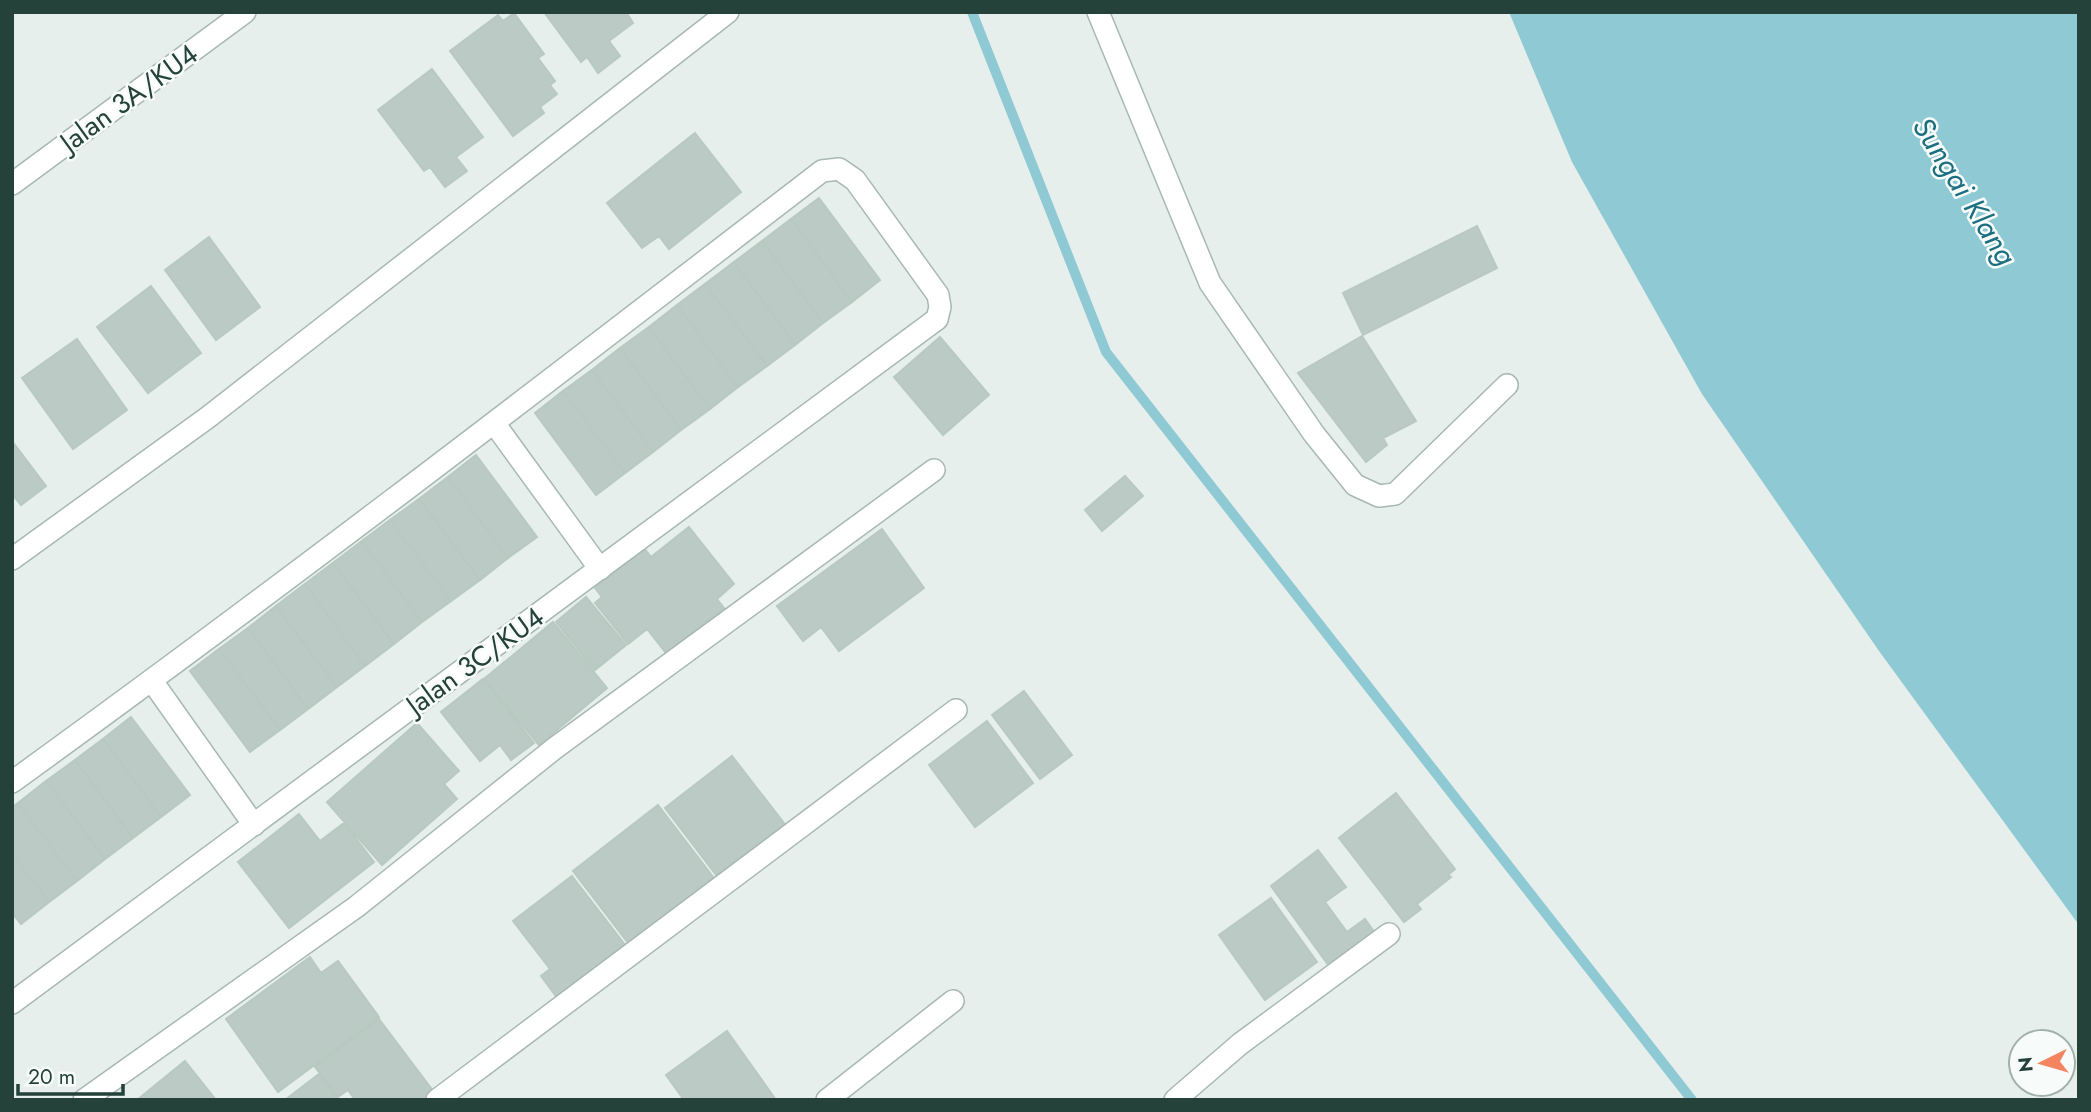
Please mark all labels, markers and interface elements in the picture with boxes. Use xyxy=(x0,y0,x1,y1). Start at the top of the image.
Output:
street label: Jalan 3A/KU4 xyxy=(48,34,206,164)
water label: Sungai Klang xyxy=(1902,108,2028,274)
street label: Jalan 3C/KU4 xyxy=(394,597,552,727)
north arrow xyxy=(2007,1028,2077,1098)
scale bar xyxy=(18,1052,122,1096)
text: N xyxy=(2011,1056,2040,1073)
text: 20 m xyxy=(28,1062,75,1092)

